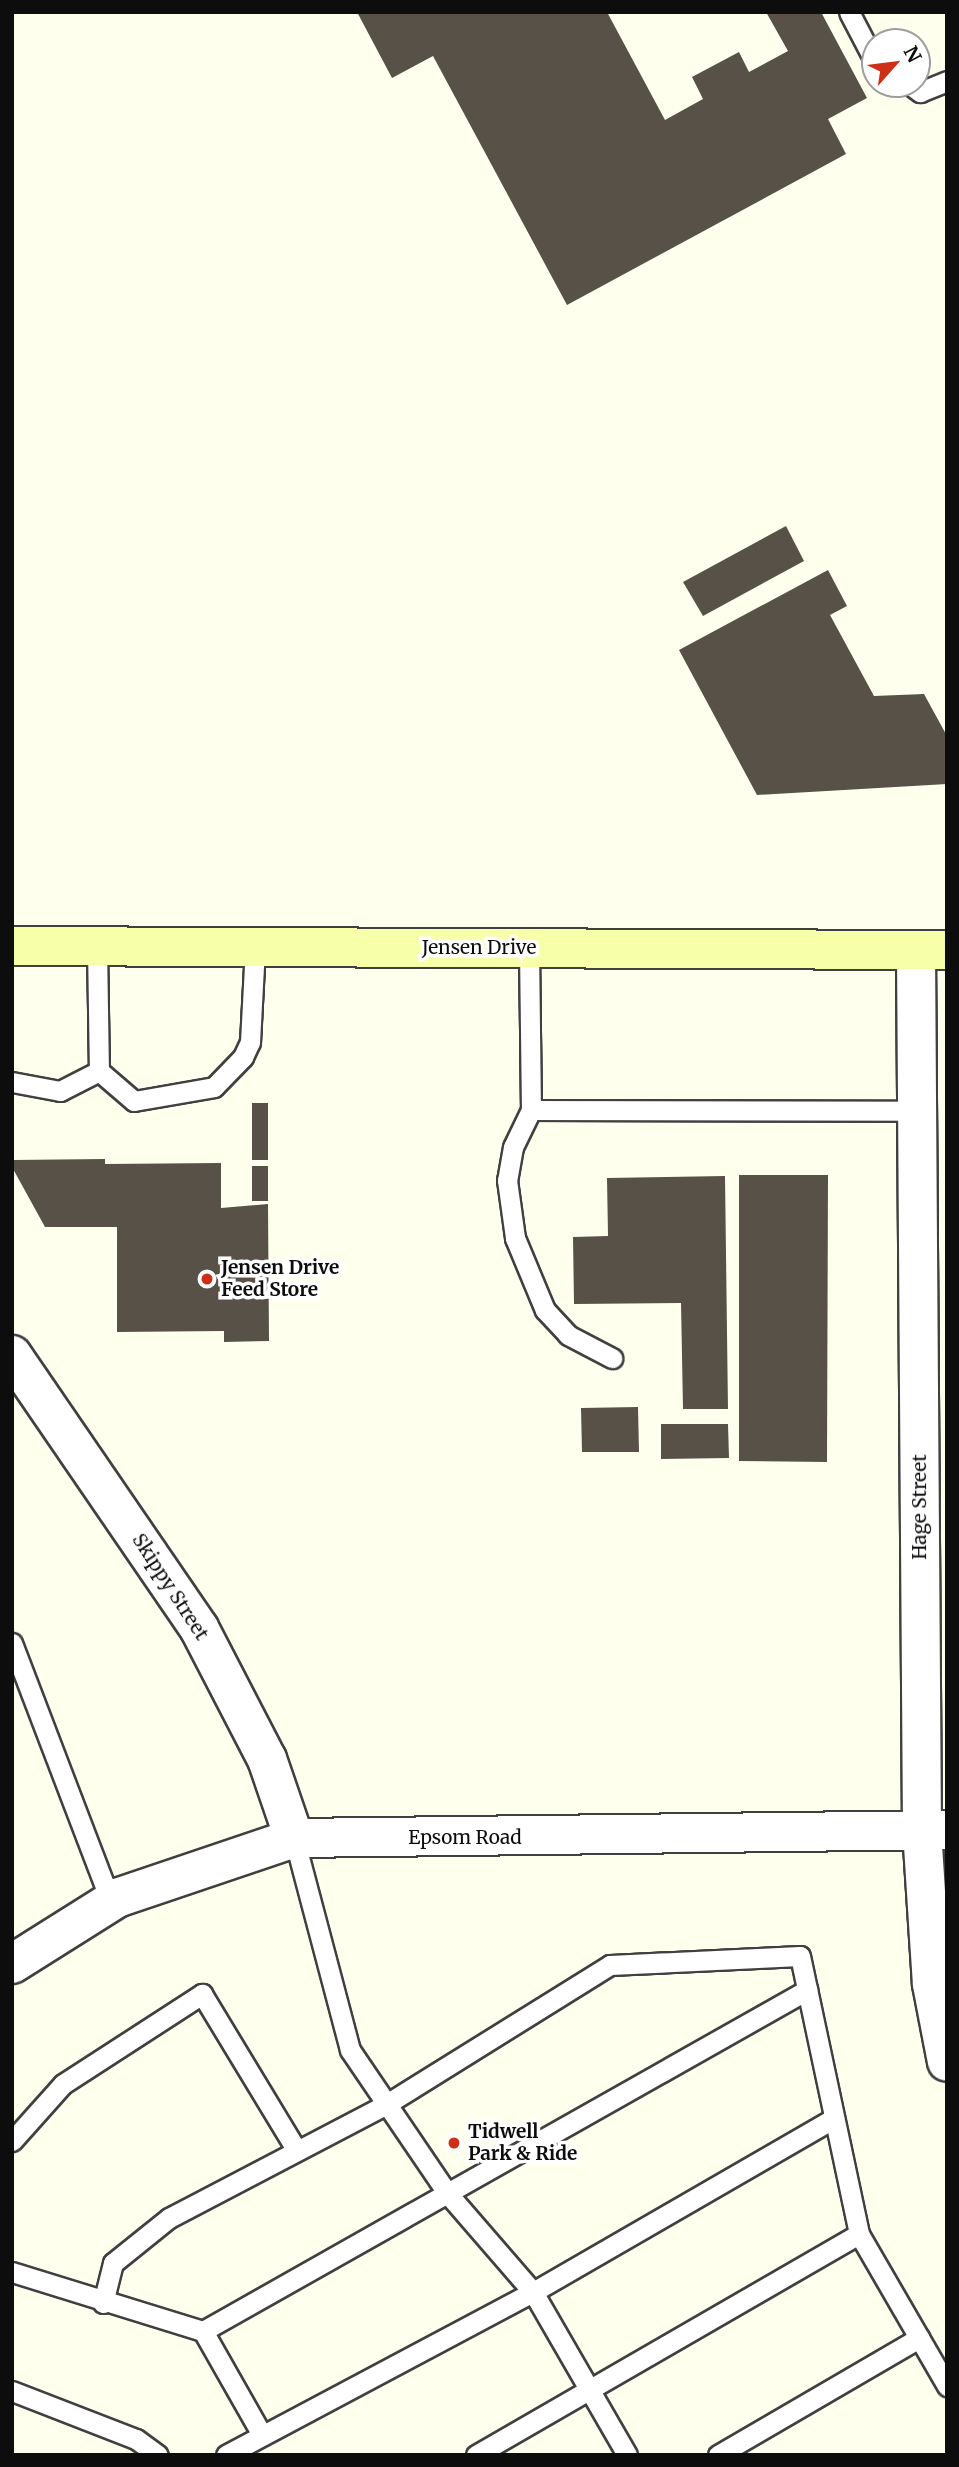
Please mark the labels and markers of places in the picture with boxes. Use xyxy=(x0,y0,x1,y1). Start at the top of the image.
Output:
place label: Jensen Drive Feed Store xyxy=(221,1257,339,1301)
marker: Jensen Drive Feed Store xyxy=(199,1271,215,1287)
place label: Tidwell Park & Ride xyxy=(468,2121,577,2165)
marker: Tidwell Park & Ride xyxy=(446,2135,462,2151)

